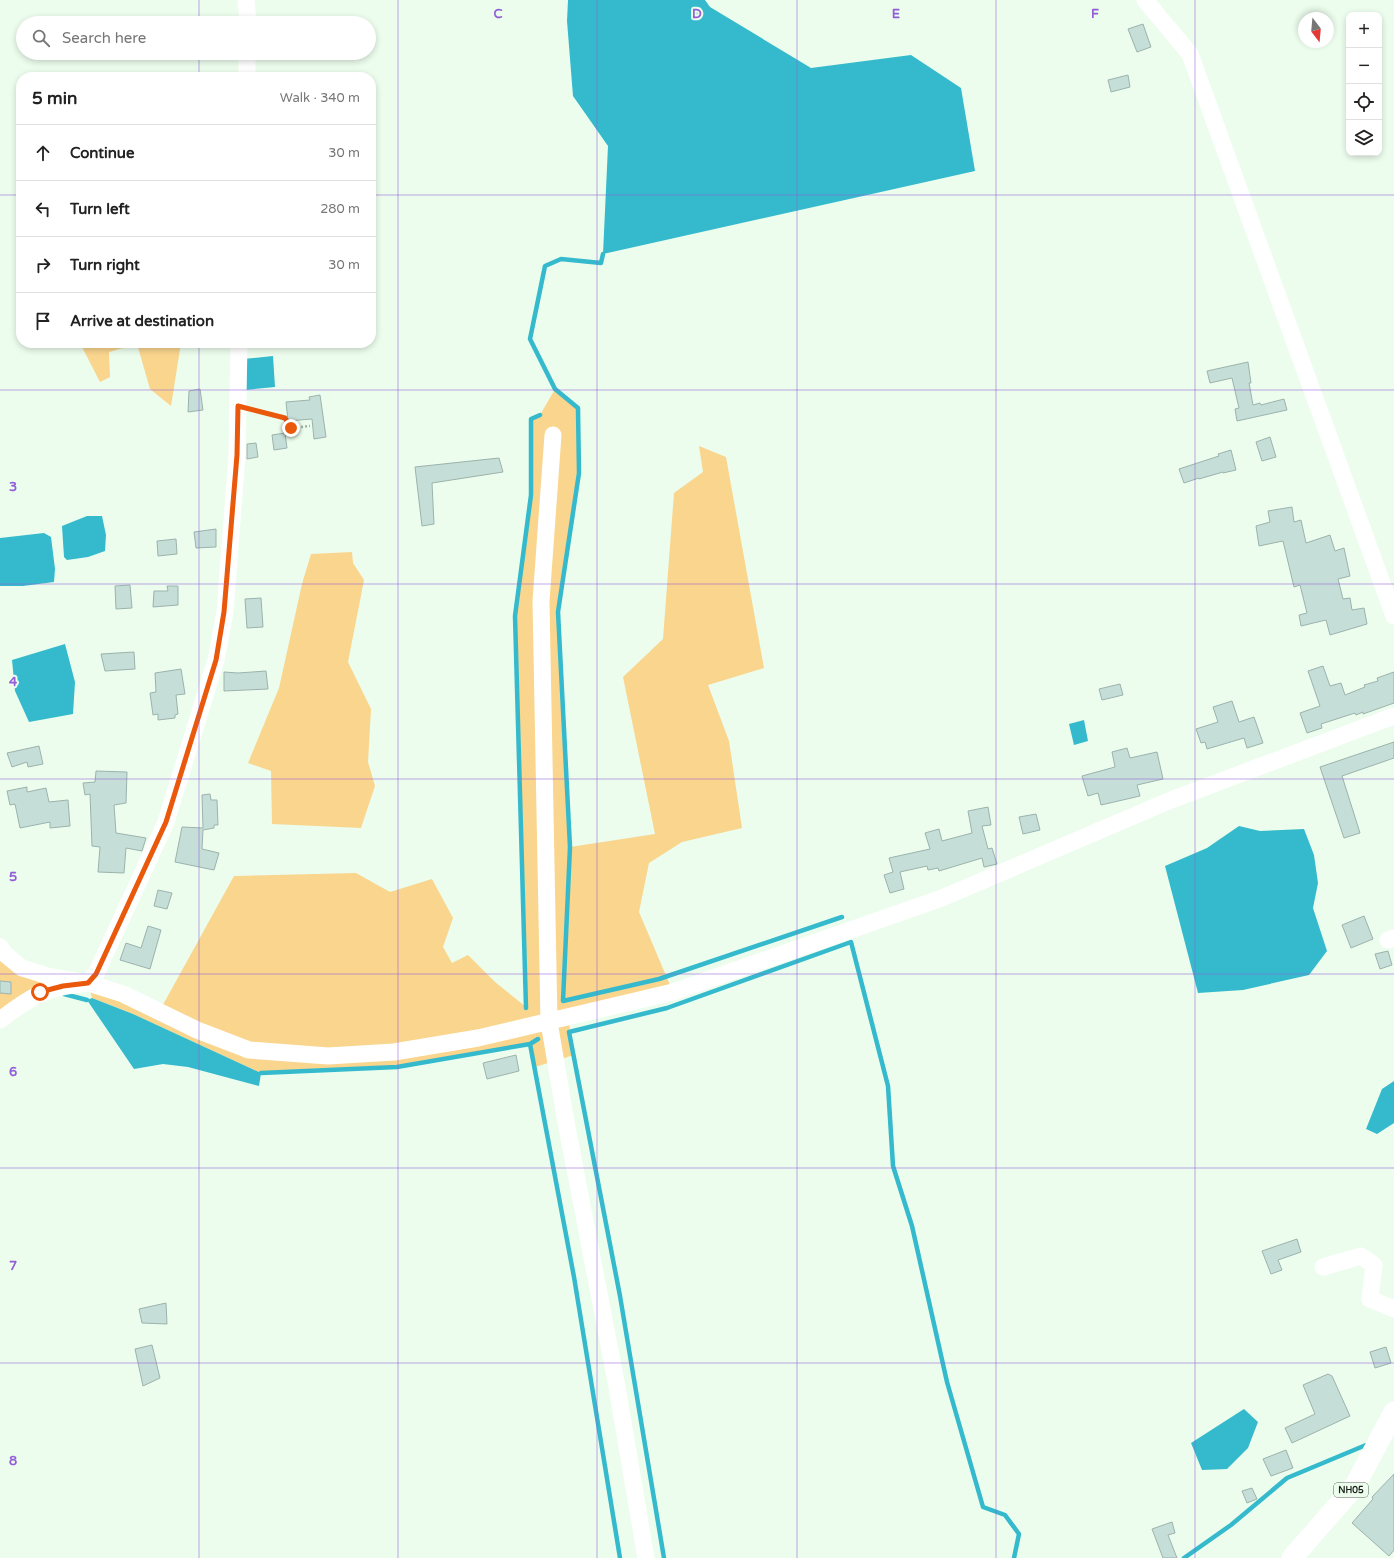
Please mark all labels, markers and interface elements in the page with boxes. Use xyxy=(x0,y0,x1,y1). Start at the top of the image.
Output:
text: C xyxy=(493,6,503,22)
text: D xyxy=(692,6,702,22)
text: E xyxy=(892,6,900,22)
text: F xyxy=(1091,6,1099,22)
north arrow xyxy=(1298,12,1334,48)
map controls xyxy=(1346,12,1382,156)
button: + xyxy=(1346,12,1382,48)
search box xyxy=(16,16,376,60)
icon: search xyxy=(30,27,52,49)
text: Search here xyxy=(62,29,146,47)
button: − xyxy=(1346,48,1382,84)
button: locate xyxy=(1346,84,1382,120)
text: 5 min xyxy=(32,88,77,109)
text: Walk · 340 m xyxy=(280,90,360,106)
button: layers xyxy=(1346,120,1382,156)
icon: ahead xyxy=(32,142,54,164)
text: Continue xyxy=(70,144,134,162)
text: 30 m xyxy=(328,145,360,161)
icon: left xyxy=(32,198,54,220)
text: Turn left xyxy=(70,200,130,218)
text: 280 m xyxy=(320,201,360,217)
icon: right xyxy=(32,254,54,276)
text: Turn right xyxy=(70,256,140,274)
text: 30 m xyxy=(328,257,360,273)
icon: arrive xyxy=(32,310,54,332)
text: Arrive at destination xyxy=(70,312,214,330)
route end xyxy=(282,419,300,437)
text: 3 xyxy=(9,479,17,495)
text: 4 xyxy=(9,674,18,690)
text: 5 xyxy=(9,869,17,885)
route start xyxy=(31,983,49,1001)
text: 6 xyxy=(9,1064,17,1080)
text: 7 xyxy=(9,1258,17,1274)
text: 8 xyxy=(9,1453,17,1469)
road number: NH05 xyxy=(1334,1483,1368,1497)

